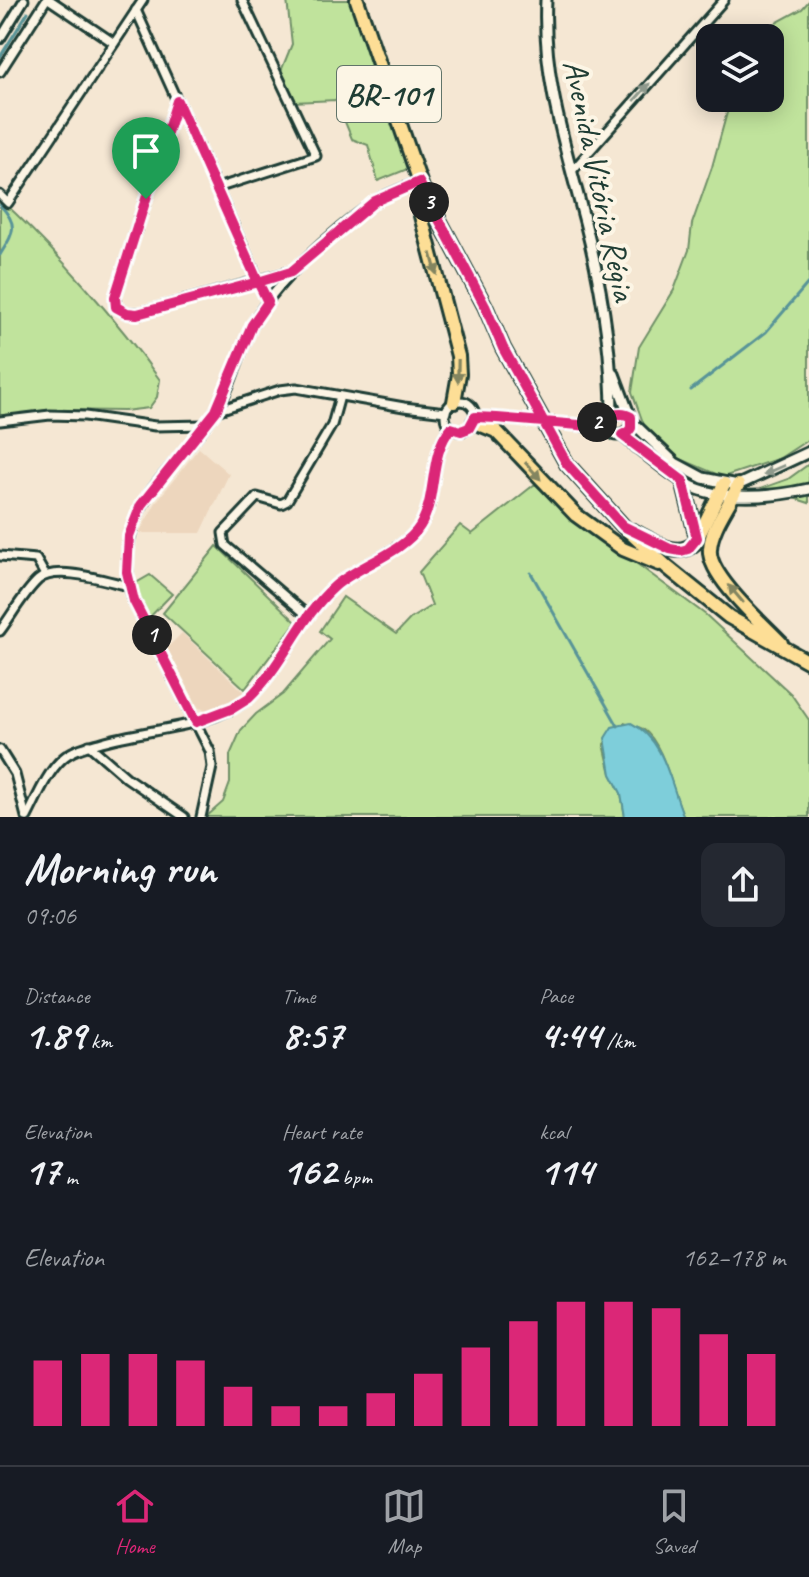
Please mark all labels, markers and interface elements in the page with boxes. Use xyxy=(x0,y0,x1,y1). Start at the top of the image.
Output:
map controls xyxy=(696,24,784,112)
button: layers xyxy=(696,24,784,112)
street label: Avenida Vitória Régia xyxy=(553,56,647,307)
road number: BR-101 xyxy=(337,66,441,122)
one-way arrow xyxy=(633,83,650,103)
pin xyxy=(112,117,180,199)
icon: arrive xyxy=(124,129,168,173)
pin: 3 xyxy=(409,182,449,222)
text: 3 xyxy=(424,188,434,216)
one-way arrow xyxy=(428,252,440,277)
one-way arrow xyxy=(451,359,464,384)
pin: 2 xyxy=(577,402,617,442)
text: 2 xyxy=(592,408,602,436)
one-way arrow xyxy=(523,461,541,480)
one-way arrow xyxy=(762,463,786,476)
one-way arrow xyxy=(728,585,745,605)
pin: 1 xyxy=(132,615,172,655)
text: 1 xyxy=(147,621,157,649)
text: Morning run xyxy=(24,841,216,896)
button: share xyxy=(701,843,785,927)
text: 09:06 xyxy=(24,899,76,932)
text: Distance xyxy=(24,982,90,1010)
text: Time xyxy=(282,982,315,1010)
text: Pace xyxy=(539,982,573,1010)
text: 1.89 xyxy=(24,1010,85,1060)
text: 8:57 xyxy=(282,1010,343,1060)
text: 4:44 xyxy=(539,1010,601,1060)
text: km xyxy=(85,1027,112,1055)
text: /km xyxy=(601,1027,635,1055)
text: Elevation xyxy=(24,1118,92,1146)
text: Heart rate xyxy=(282,1118,362,1146)
text: kcal xyxy=(539,1118,568,1146)
text: 17 xyxy=(24,1146,60,1196)
text: 162 xyxy=(282,1146,337,1196)
text: 114 xyxy=(539,1146,593,1196)
text: m xyxy=(60,1163,78,1191)
text: bpm xyxy=(337,1163,372,1191)
text: Elevation xyxy=(24,1241,104,1274)
text: 162–178 m xyxy=(682,1241,785,1274)
tab: Home xyxy=(113,1484,157,1560)
tab: Map xyxy=(382,1484,426,1560)
tab: Saved xyxy=(652,1484,696,1560)

